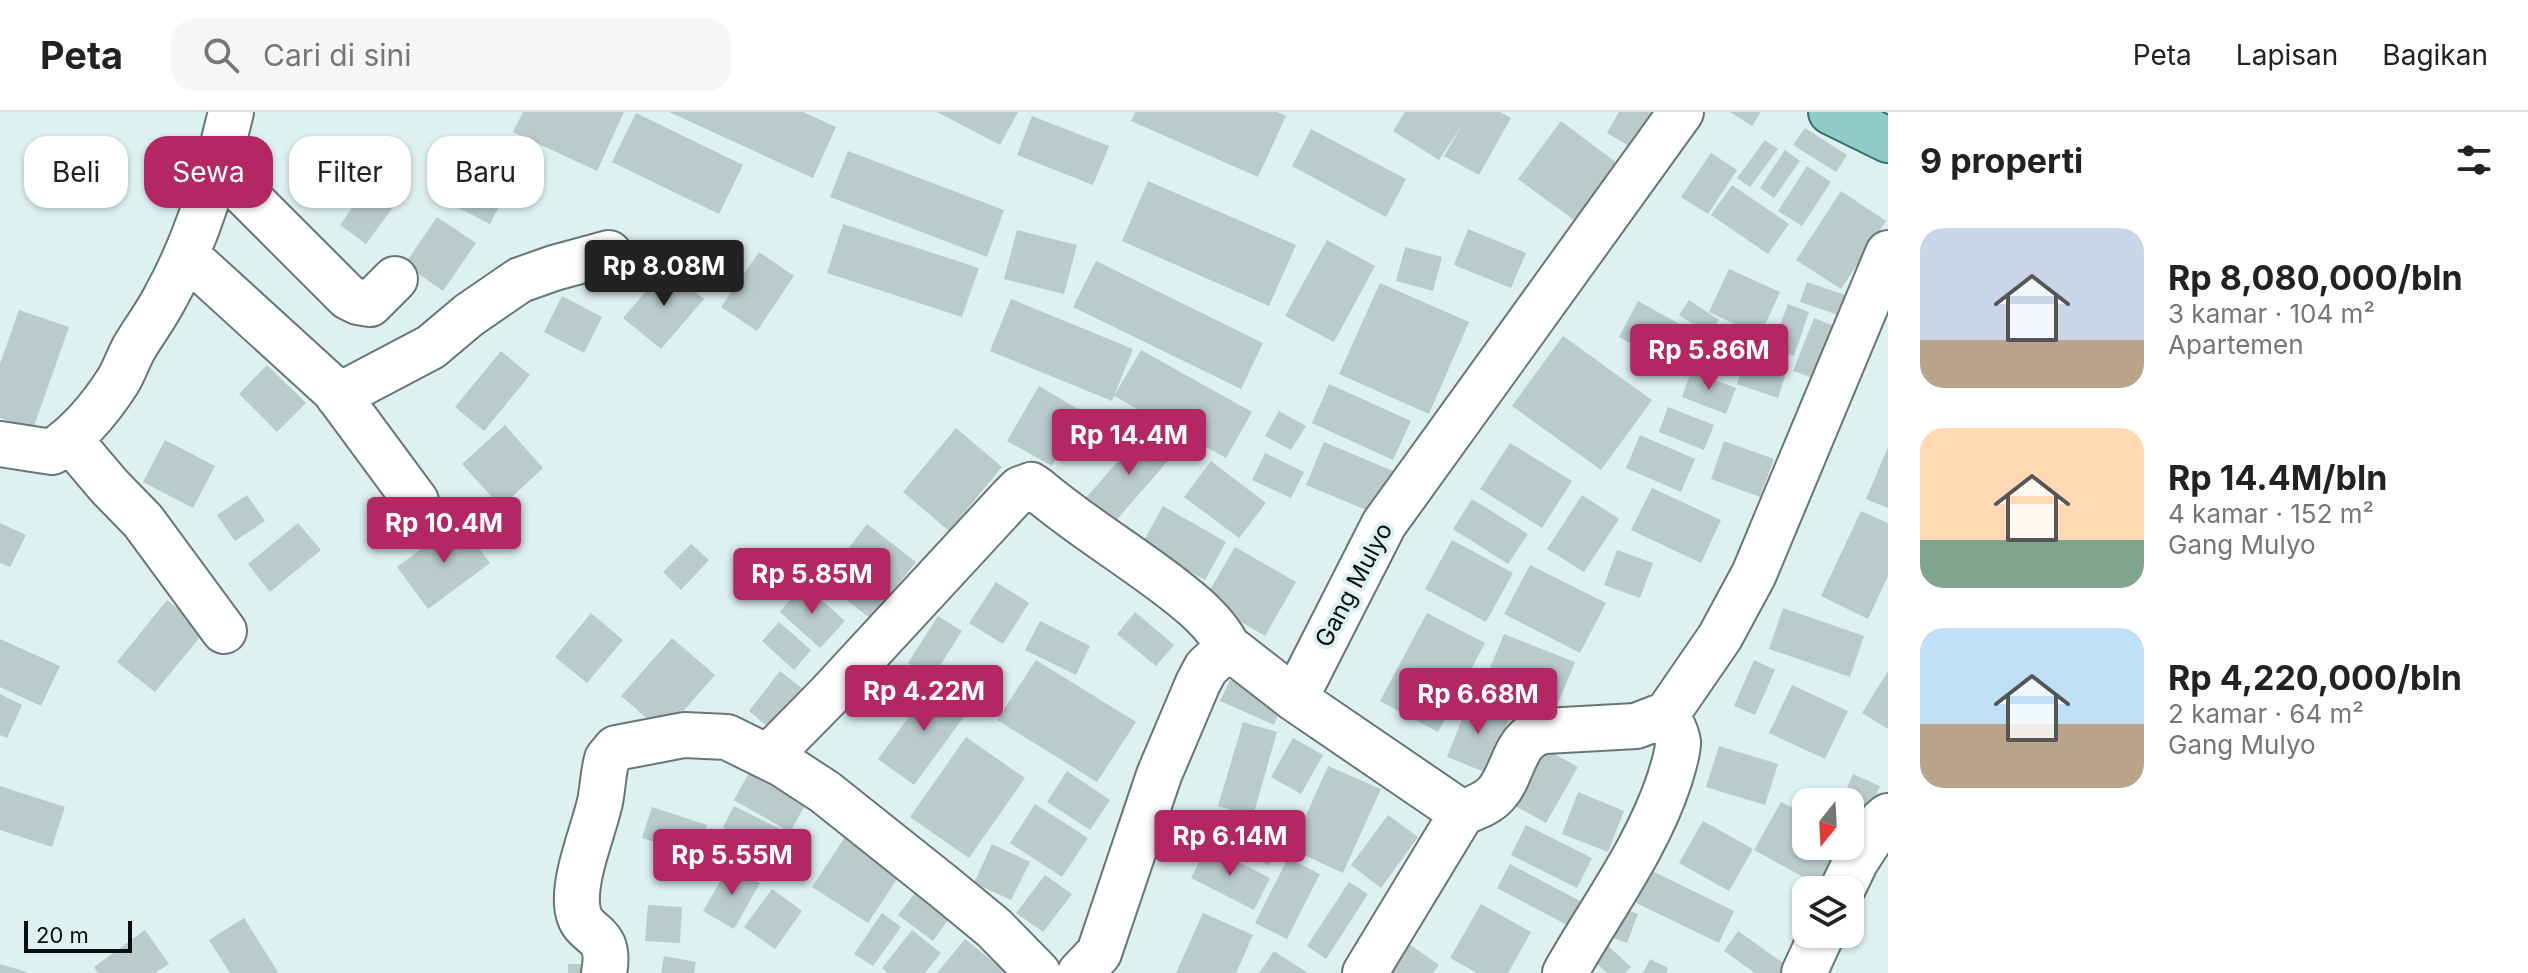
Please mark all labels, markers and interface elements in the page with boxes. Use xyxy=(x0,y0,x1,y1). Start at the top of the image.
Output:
search box xyxy=(171,19,731,91)
text: Peta xyxy=(40,32,123,78)
icon: search xyxy=(199,33,243,77)
text: Cari di sini xyxy=(263,37,412,73)
text: Peta xyxy=(2133,38,2192,72)
text: Lapisan xyxy=(2236,38,2338,72)
text: Bagikan xyxy=(2382,38,2488,72)
chip: Beli xyxy=(24,136,128,208)
chip: Sewa xyxy=(144,136,273,208)
chip: Filter xyxy=(289,136,411,208)
chip: Baru xyxy=(427,136,544,208)
icon: filters xyxy=(2452,138,2496,182)
text: 9 properti xyxy=(1920,140,2083,181)
pin: Rp 8.08M xyxy=(581,240,747,308)
text: Rp 8.08M xyxy=(603,250,725,281)
text: Rp 8,080,000/bln xyxy=(2168,257,2463,298)
icon: home xyxy=(1984,260,2080,356)
text: 3 kamar · 104 m² xyxy=(2168,298,2375,329)
pin: Rp 5.86M xyxy=(1626,324,1792,392)
text: Apartemen xyxy=(2168,329,2304,360)
text: Rp 5.86M xyxy=(1648,334,1770,365)
pin: Rp 14.4M xyxy=(1046,409,1212,477)
text: Rp 14.4M xyxy=(1070,419,1188,450)
text: Rp 14.4M/bln xyxy=(2168,457,2387,498)
icon: home xyxy=(1984,460,2080,556)
pin: Rp 10.4M xyxy=(361,497,527,565)
text: 4 kamar · 152 m² xyxy=(2168,498,2374,529)
text: Rp 10.4M xyxy=(385,507,503,538)
street label: Gang Mulyo xyxy=(1309,518,1398,652)
text: Gang Mulyo xyxy=(2168,529,2316,560)
pin: Rp 5.85M xyxy=(729,548,895,616)
text: Rp 5.85M xyxy=(751,558,873,589)
text: Rp 4,220,000/bln xyxy=(2168,657,2462,698)
icon: home xyxy=(1984,660,2080,756)
pin: Rp 4.22M xyxy=(841,665,1007,733)
pin: Rp 6.68M xyxy=(1395,668,1561,736)
text: Rp 4.22M xyxy=(863,675,985,706)
text: Rp 6.68M xyxy=(1417,678,1539,709)
text: 2 kamar · 64 m² xyxy=(2168,698,2364,729)
text: Gang Mulyo xyxy=(2168,729,2316,760)
north arrow xyxy=(1792,788,1864,860)
map controls xyxy=(1792,788,1864,948)
pin: Rp 6.14M xyxy=(1147,810,1313,878)
text: Rp 6.14M xyxy=(1172,820,1288,851)
pin: Rp 5.55M xyxy=(649,829,815,897)
text: Rp 5.55M xyxy=(671,839,793,870)
button: layers xyxy=(1792,876,1864,948)
scale bar xyxy=(24,917,132,953)
text: 20 m xyxy=(36,922,89,948)

